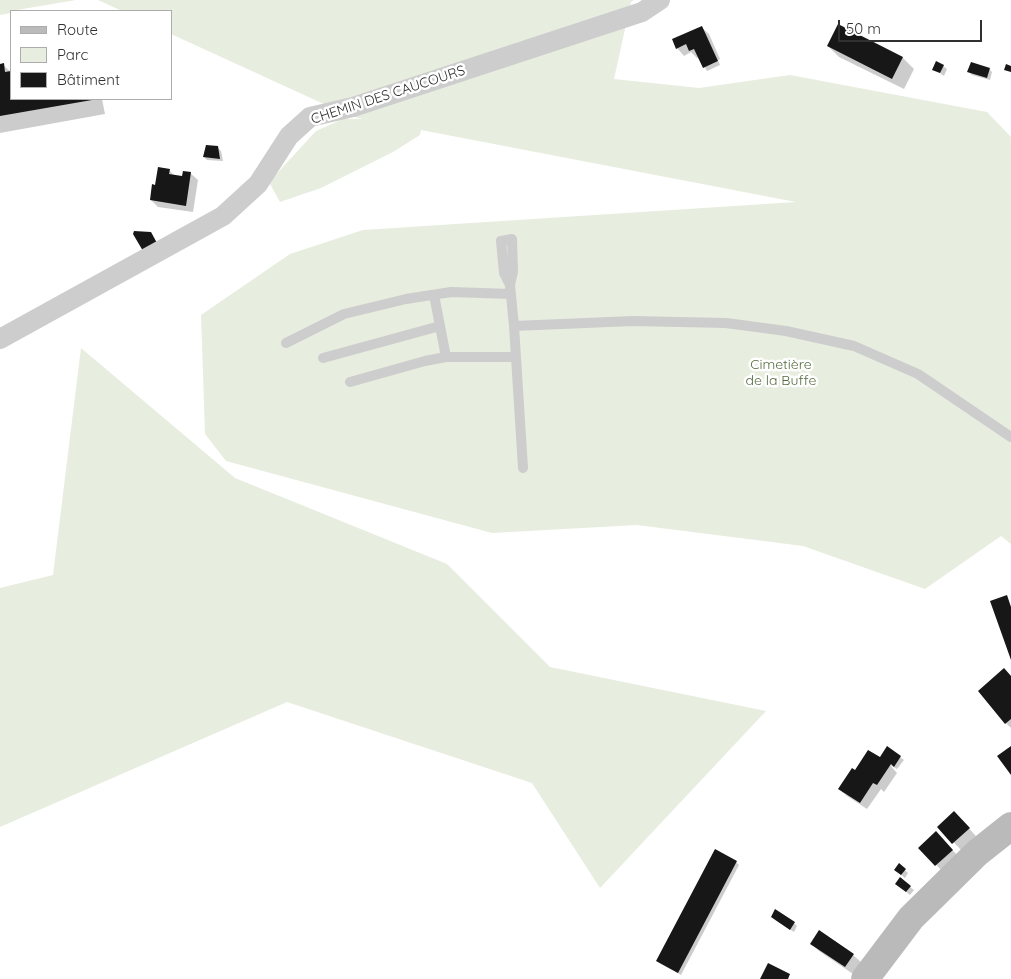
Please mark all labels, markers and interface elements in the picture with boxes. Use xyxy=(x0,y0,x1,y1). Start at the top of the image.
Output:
legend xyxy=(10,10,172,100)
scale bar xyxy=(841,10,985,42)
text: 50 m xyxy=(846,19,881,38)
text: Route xyxy=(57,20,98,39)
text: Parc xyxy=(57,45,88,64)
street label: CHEMIN DES CAUCOURS xyxy=(309,62,467,128)
text: Bâtiment xyxy=(57,70,120,89)
park label: Cimetière de la Buffe xyxy=(746,357,816,390)

